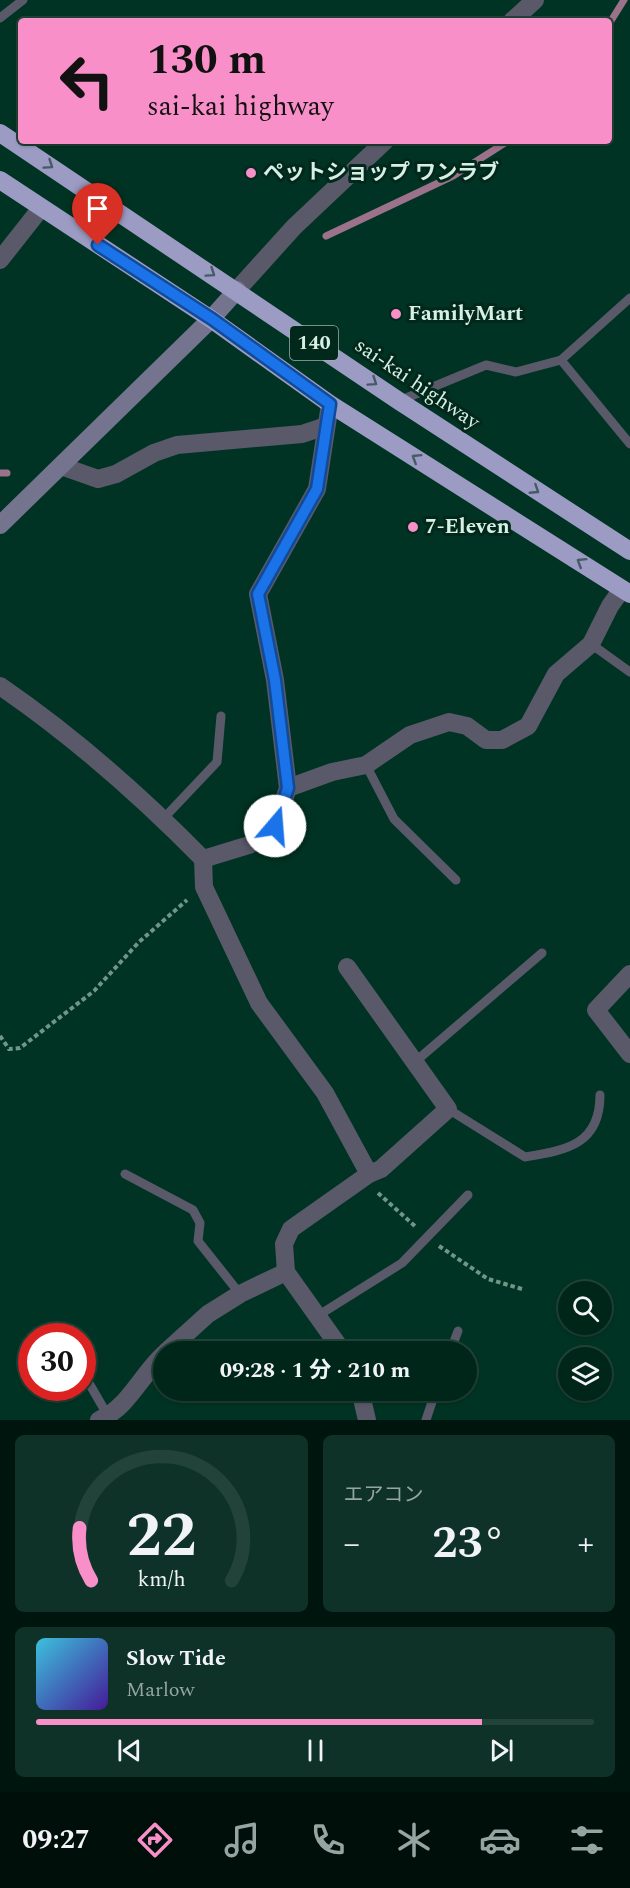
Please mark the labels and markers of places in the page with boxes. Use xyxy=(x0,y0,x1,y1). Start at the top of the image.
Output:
place label: ペットショップ ワンラブ xyxy=(263,157,499,189)
marker: ペットショップ ワンラブ xyxy=(244,166,258,180)
pin xyxy=(72,183,123,245)
place label: FamilyMart xyxy=(408,298,523,330)
marker: FamilyMart xyxy=(389,307,403,321)
place label: 7-Eleven xyxy=(425,511,510,543)
marker: 7-Eleven xyxy=(406,520,420,534)

